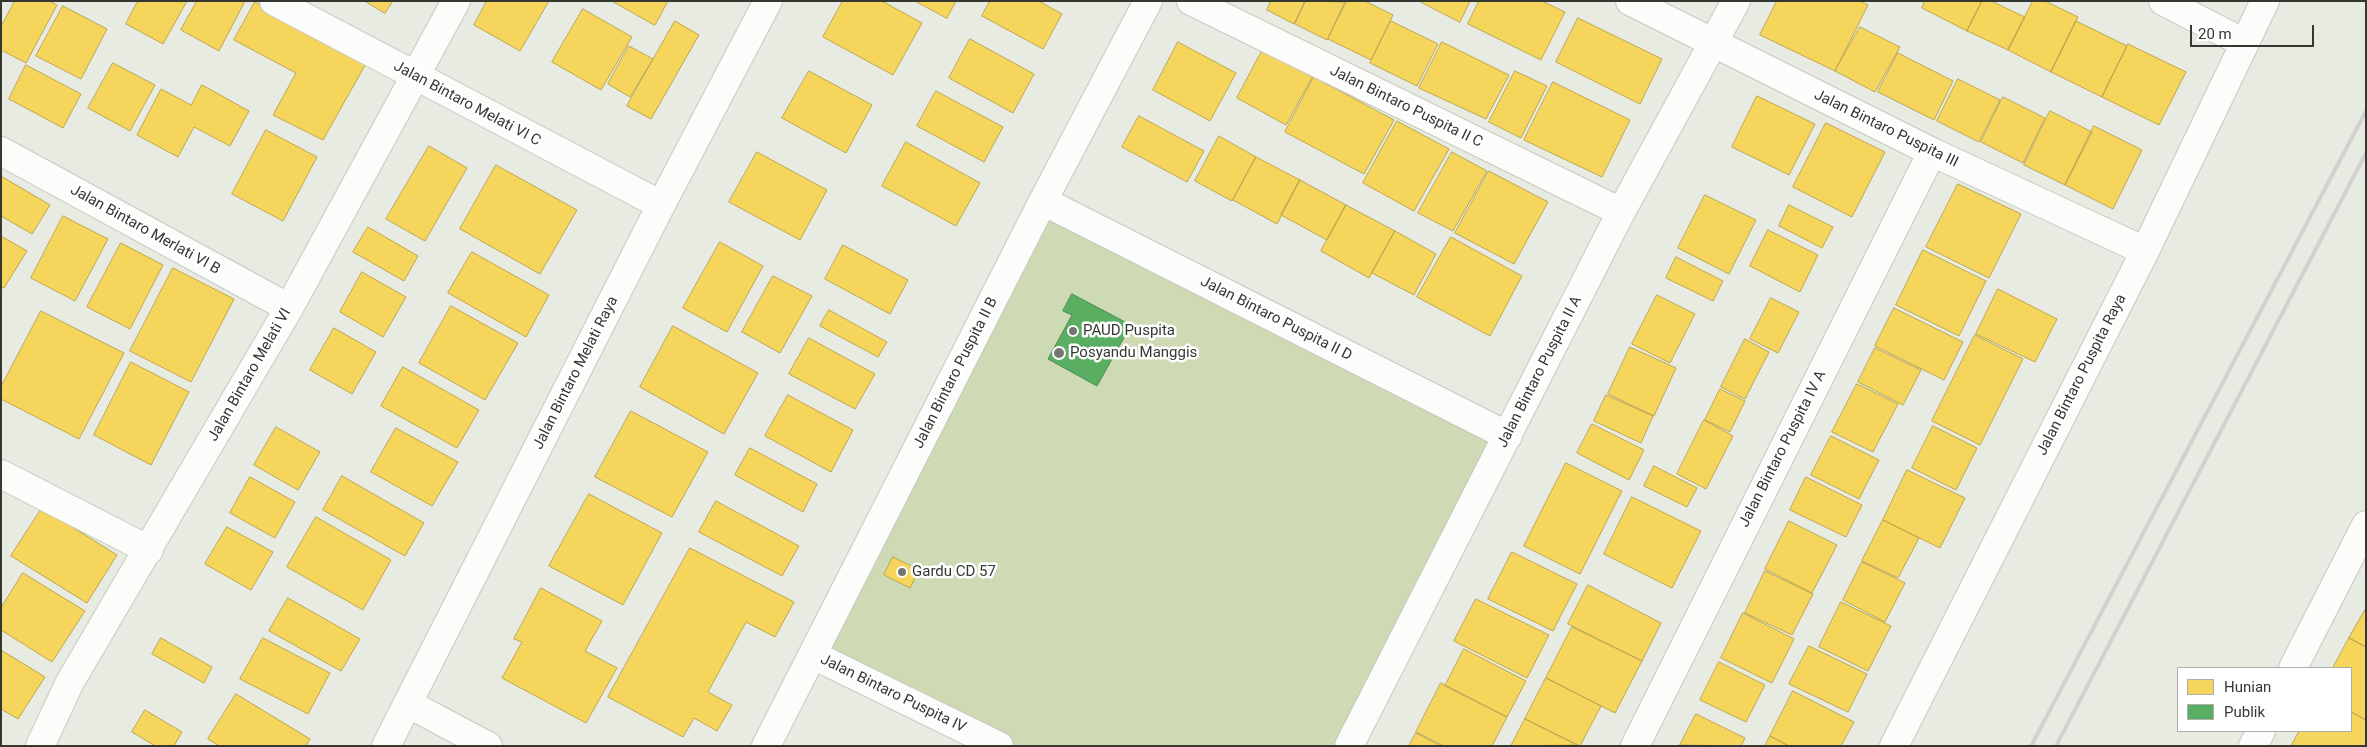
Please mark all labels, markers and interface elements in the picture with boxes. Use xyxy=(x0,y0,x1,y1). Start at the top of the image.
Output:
scale bar xyxy=(2192,15,2316,47)
text: 20 m xyxy=(2198,25,2232,43)
street label: Jalan Bintaro Melati VI C xyxy=(390,58,544,150)
street label: Jalan Bintaro Puspita II C xyxy=(1327,62,1485,152)
street label: Jalan Bintaro Puspita III xyxy=(1811,86,1961,172)
street label: Jalan Bintaro Merlati VI B xyxy=(67,181,223,279)
street label: Jalan Bintaro Puspita II D xyxy=(1197,273,1355,365)
street label: Jalan Bintaro Puspita Raya xyxy=(2033,291,2131,459)
street label: Jalan Bintaro Melati Raya xyxy=(530,293,622,453)
street label: Jalan Bintaro Puspita II A xyxy=(1494,293,1586,451)
street label: Jalan Bintaro Puspita II B xyxy=(910,294,1002,452)
street label: Jalan Bintaro Melati VI xyxy=(205,305,295,445)
place label: PAUD Puspita xyxy=(1083,322,1175,340)
marker: PAUD Puspita xyxy=(1067,325,1079,337)
place label: Posyandu Manggis xyxy=(1070,344,1197,362)
marker: Posyandu Manggis xyxy=(1052,346,1066,360)
street label: Jalan Bintaro Puspita IV A xyxy=(1736,368,1830,530)
place label: Gardu CD 57 xyxy=(912,563,996,581)
marker: Gardu CD 57 xyxy=(896,566,908,578)
street label: Jalan Bintaro Puspita IV xyxy=(817,651,969,737)
legend xyxy=(2177,667,2352,732)
text: Hunian xyxy=(2224,678,2271,696)
text: Publik xyxy=(2224,703,2265,721)

